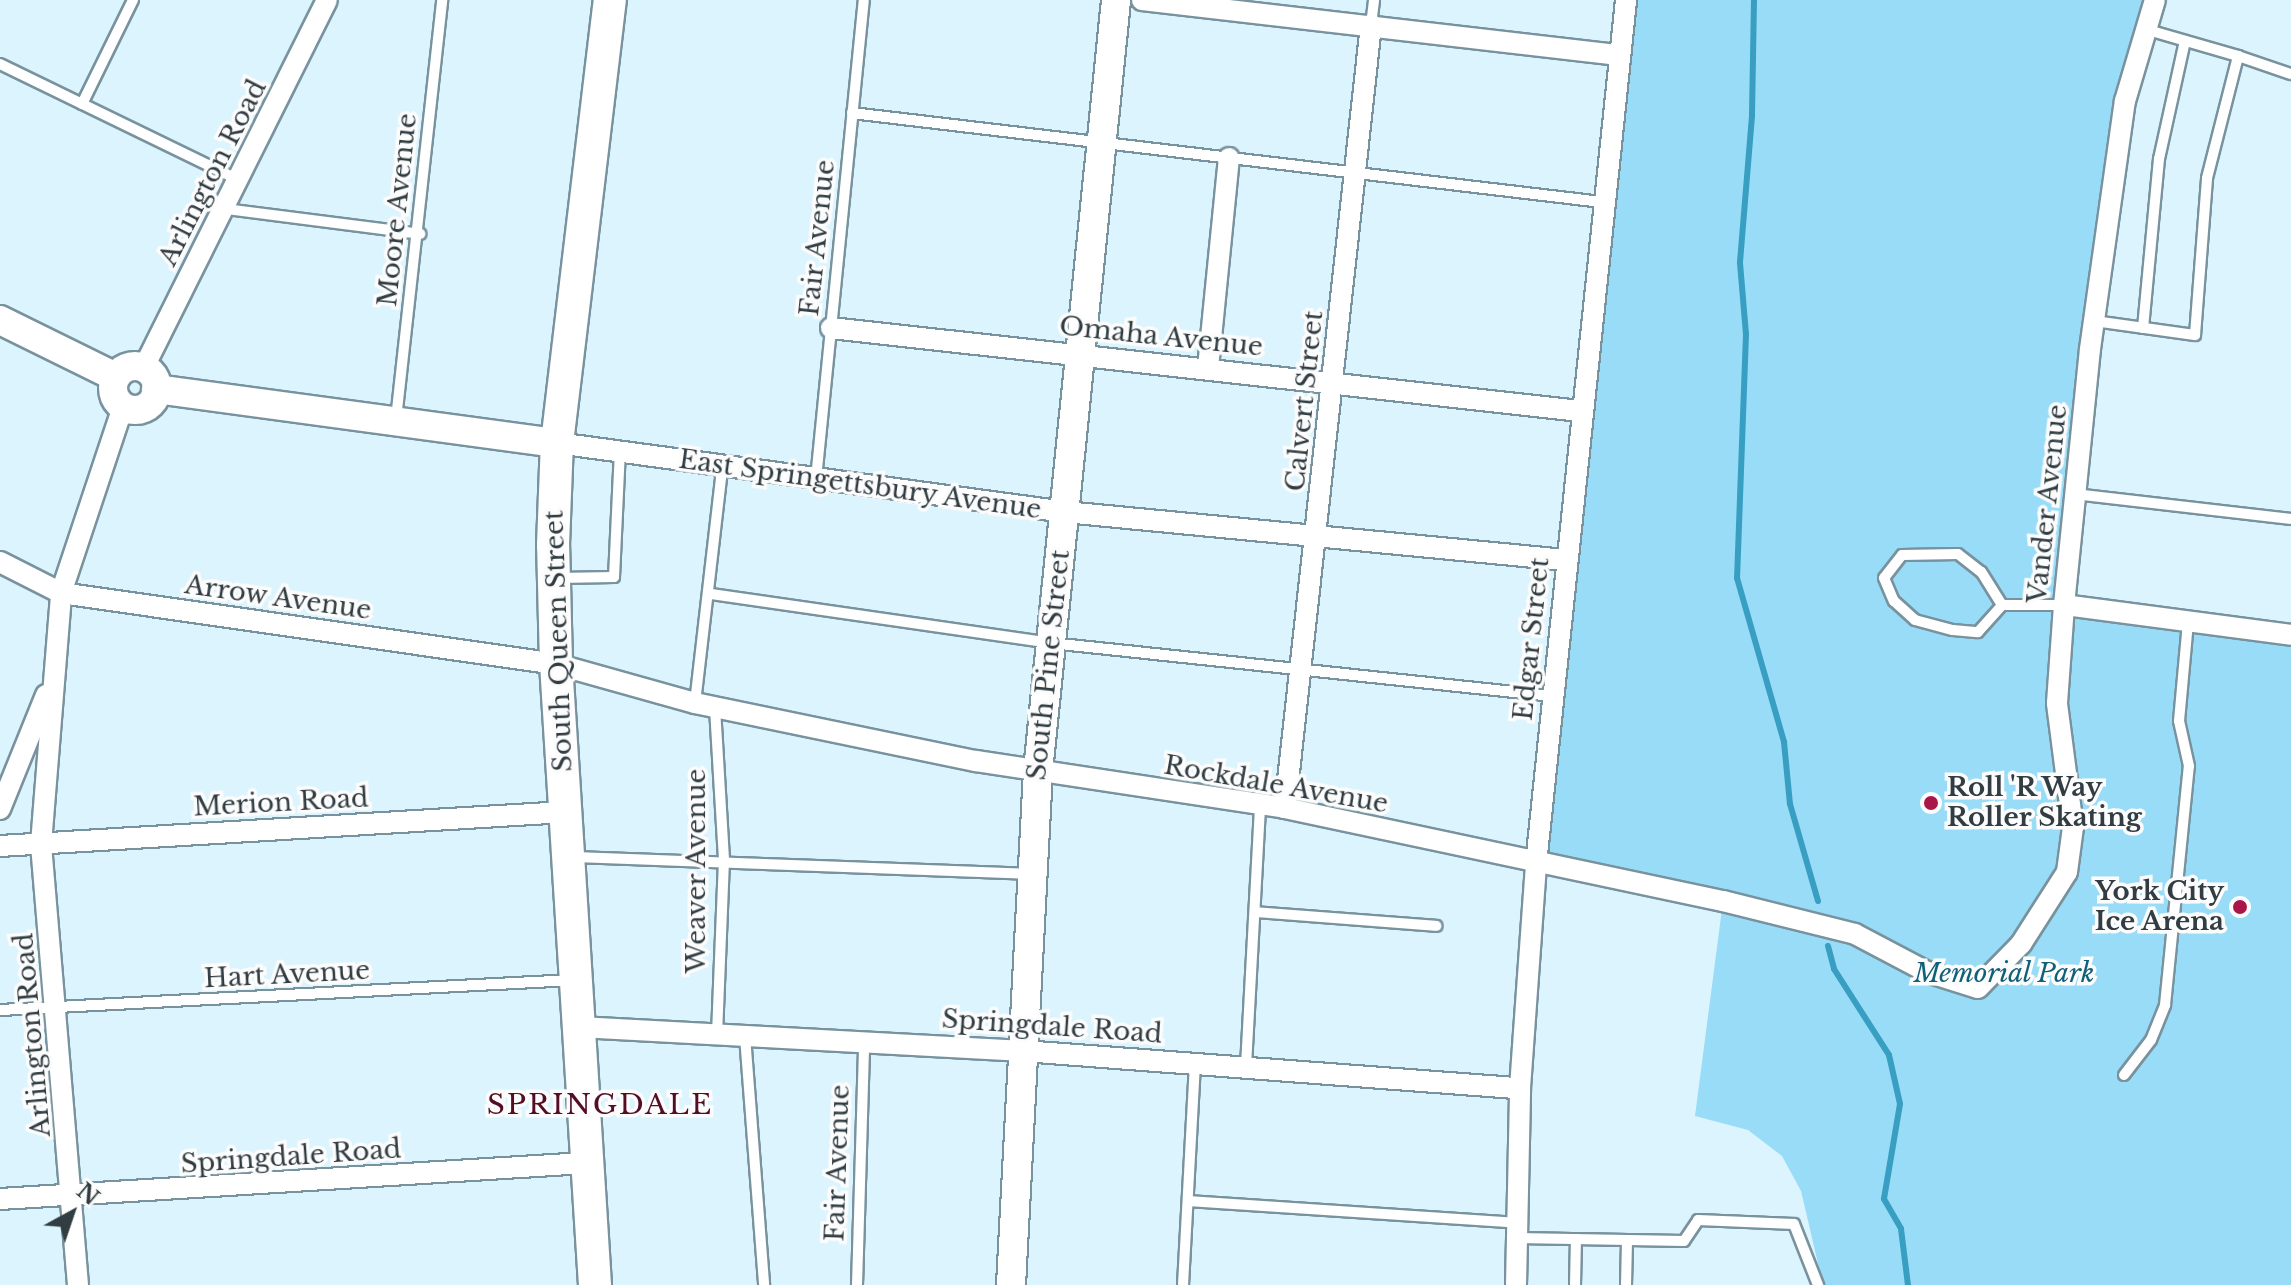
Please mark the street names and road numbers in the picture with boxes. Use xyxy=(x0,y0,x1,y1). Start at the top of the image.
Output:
street label: Arlington Road xyxy=(153,75,273,271)
street label: Moore Avenue xyxy=(372,111,424,309)
street label: Fair Avenue xyxy=(794,157,842,319)
street label: Calvert Street xyxy=(1280,309,1330,493)
street label: Omaha Avenue xyxy=(1057,311,1265,363)
street label: Vander Avenue xyxy=(2022,402,2074,606)
street label: East Springettsbury Avenue xyxy=(676,444,1044,526)
street label: South Queen Street xyxy=(539,510,579,772)
street label: South Pine Street xyxy=(1021,548,1077,782)
street label: Edgar Street xyxy=(1508,556,1556,722)
street label: Arrow Avenue xyxy=(182,569,374,627)
street label: Rockdale Avenue xyxy=(1161,750,1391,820)
street label: Weaver Avenue xyxy=(681,768,713,974)
street label: Merion Road xyxy=(193,783,369,823)
street label: Arlington Road xyxy=(9,932,57,1138)
street label: Hart Avenue xyxy=(203,955,371,995)
street label: Springdale Road xyxy=(941,1004,1163,1050)
street label: Fair Avenue xyxy=(820,1083,856,1243)
street label: Springdale Road xyxy=(180,1134,402,1180)

